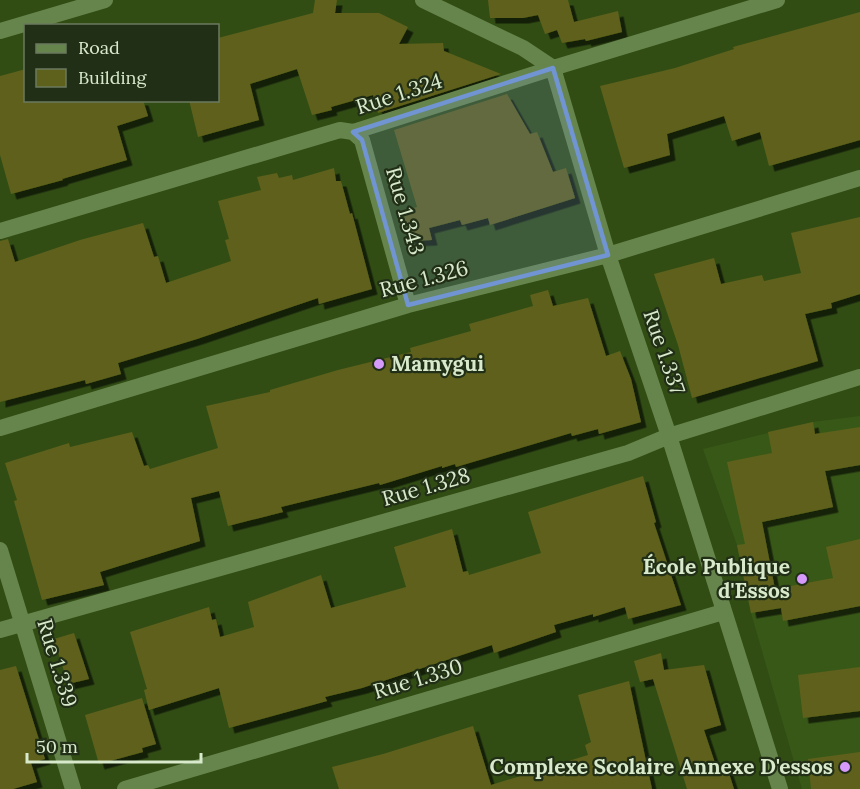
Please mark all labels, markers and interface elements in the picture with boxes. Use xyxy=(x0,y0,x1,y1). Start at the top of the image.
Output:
legend xyxy=(24,24,219,102)
text: Road xyxy=(78,36,120,59)
text: Building xyxy=(78,66,148,89)
street label: Rue 1.324 xyxy=(352,67,446,120)
street label: Rue 1.343 xyxy=(380,164,431,258)
street label: Rue 1.326 xyxy=(377,254,471,303)
street label: Rue 1.337 xyxy=(637,306,692,398)
place label: Mamygui xyxy=(391,350,484,377)
marker: Mamygui xyxy=(372,357,386,371)
street label: Rue 1.328 xyxy=(379,461,473,512)
place label: École Publique d'Essos xyxy=(643,553,790,604)
marker: École Publique d'Essos xyxy=(795,572,809,586)
street label: Rue 1.339 xyxy=(31,615,84,710)
street label: Rue 1.330 xyxy=(370,652,466,705)
scale bar xyxy=(27,726,201,764)
text: 50 m xyxy=(36,735,78,758)
place label: Complexe Scolaire Annexe D'essos xyxy=(490,753,833,780)
marker: Complexe Scolaire Annexe D'essos xyxy=(838,760,852,774)

